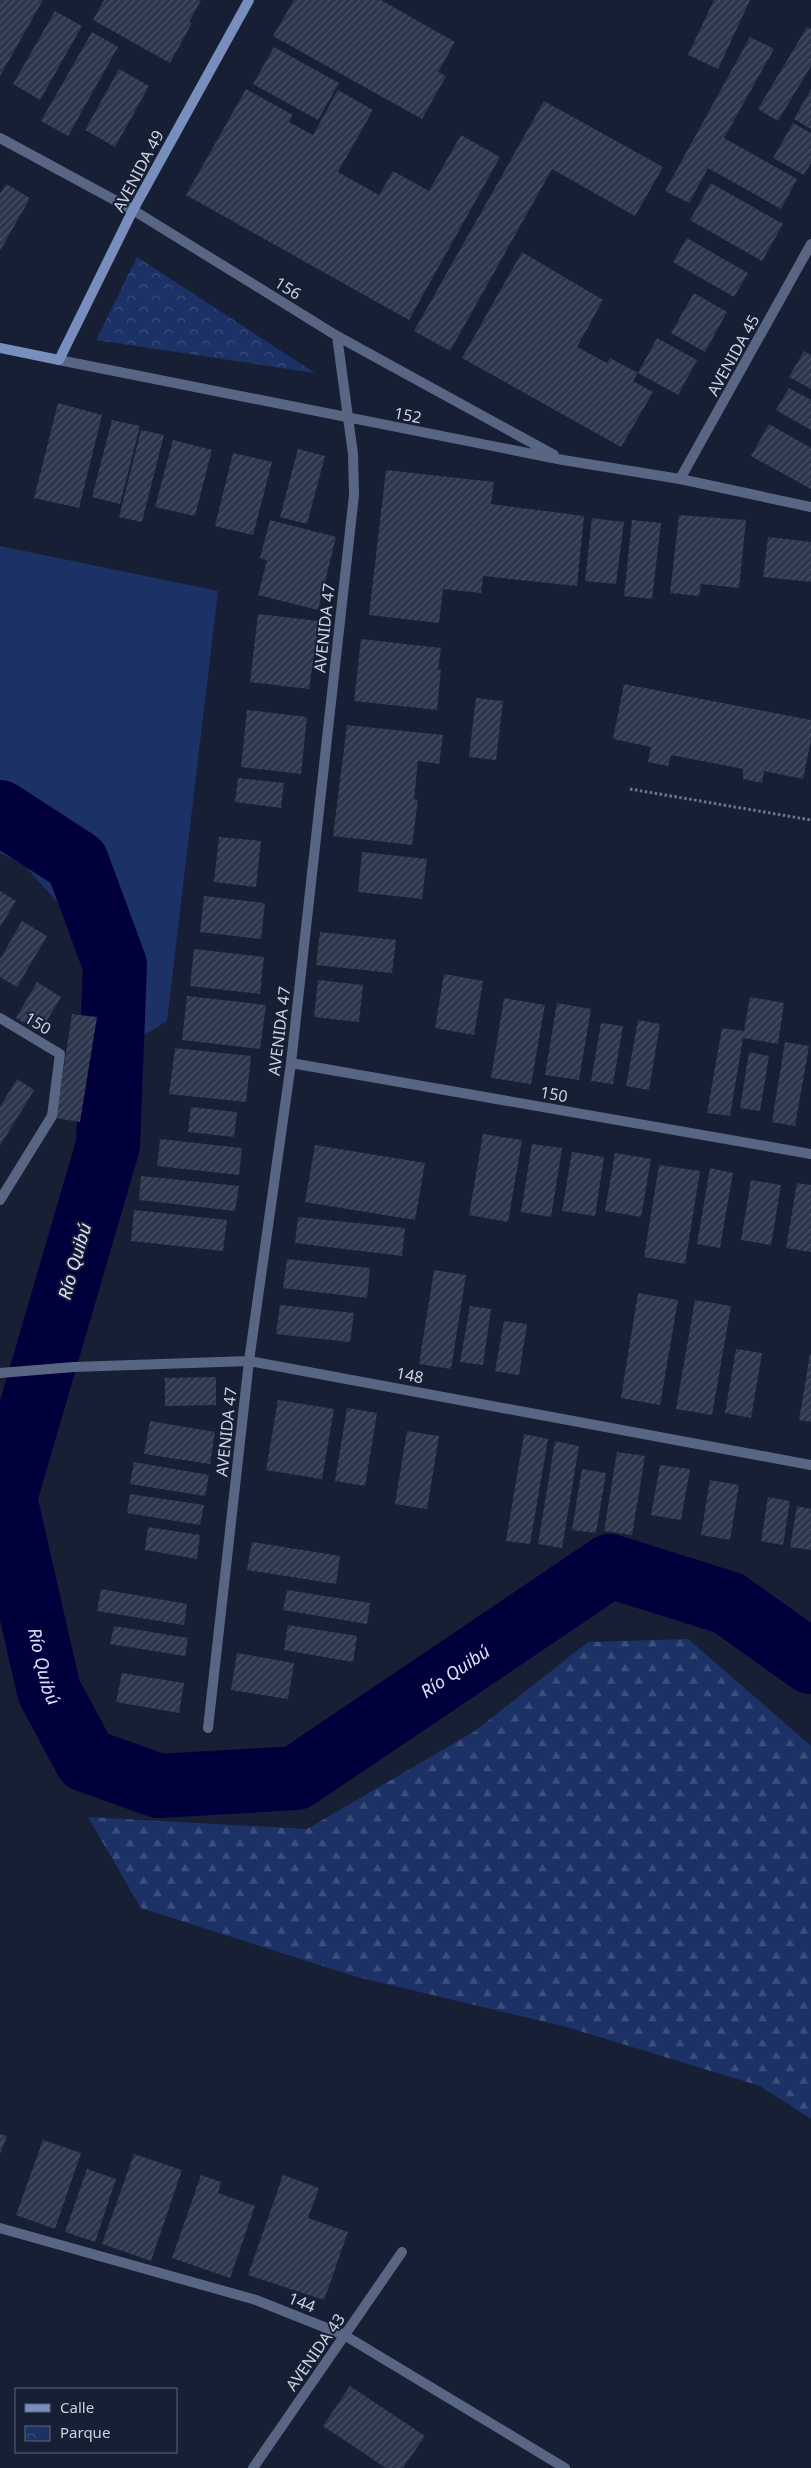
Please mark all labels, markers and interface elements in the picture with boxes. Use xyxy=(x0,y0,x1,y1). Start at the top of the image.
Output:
street label: AVENIDA 49 xyxy=(107,126,169,216)
street label: 156 xyxy=(271,271,305,305)
street label: AVENIDA 45 xyxy=(702,310,764,400)
street label: 152 xyxy=(392,402,424,428)
street label: AVENIDA 47 xyxy=(308,582,340,674)
street label: AVENIDA 47 xyxy=(263,985,295,1077)
street label: 150 xyxy=(21,1006,55,1040)
street label: 150 xyxy=(539,1081,569,1107)
water label: Río Quibú xyxy=(52,1220,96,1302)
street label: 148 xyxy=(394,1362,426,1388)
street label: AVENIDA 47 xyxy=(210,1386,242,1478)
water label: Río Quibú xyxy=(23,1625,66,1709)
water label: Río Quibú xyxy=(415,1639,494,1703)
street label: 144 xyxy=(285,2287,319,2317)
street label: AVENIDA 43 xyxy=(280,2309,350,2395)
legend xyxy=(15,2388,178,2453)
text: Calle xyxy=(60,2397,94,2417)
text: Parque xyxy=(60,2422,110,2442)

